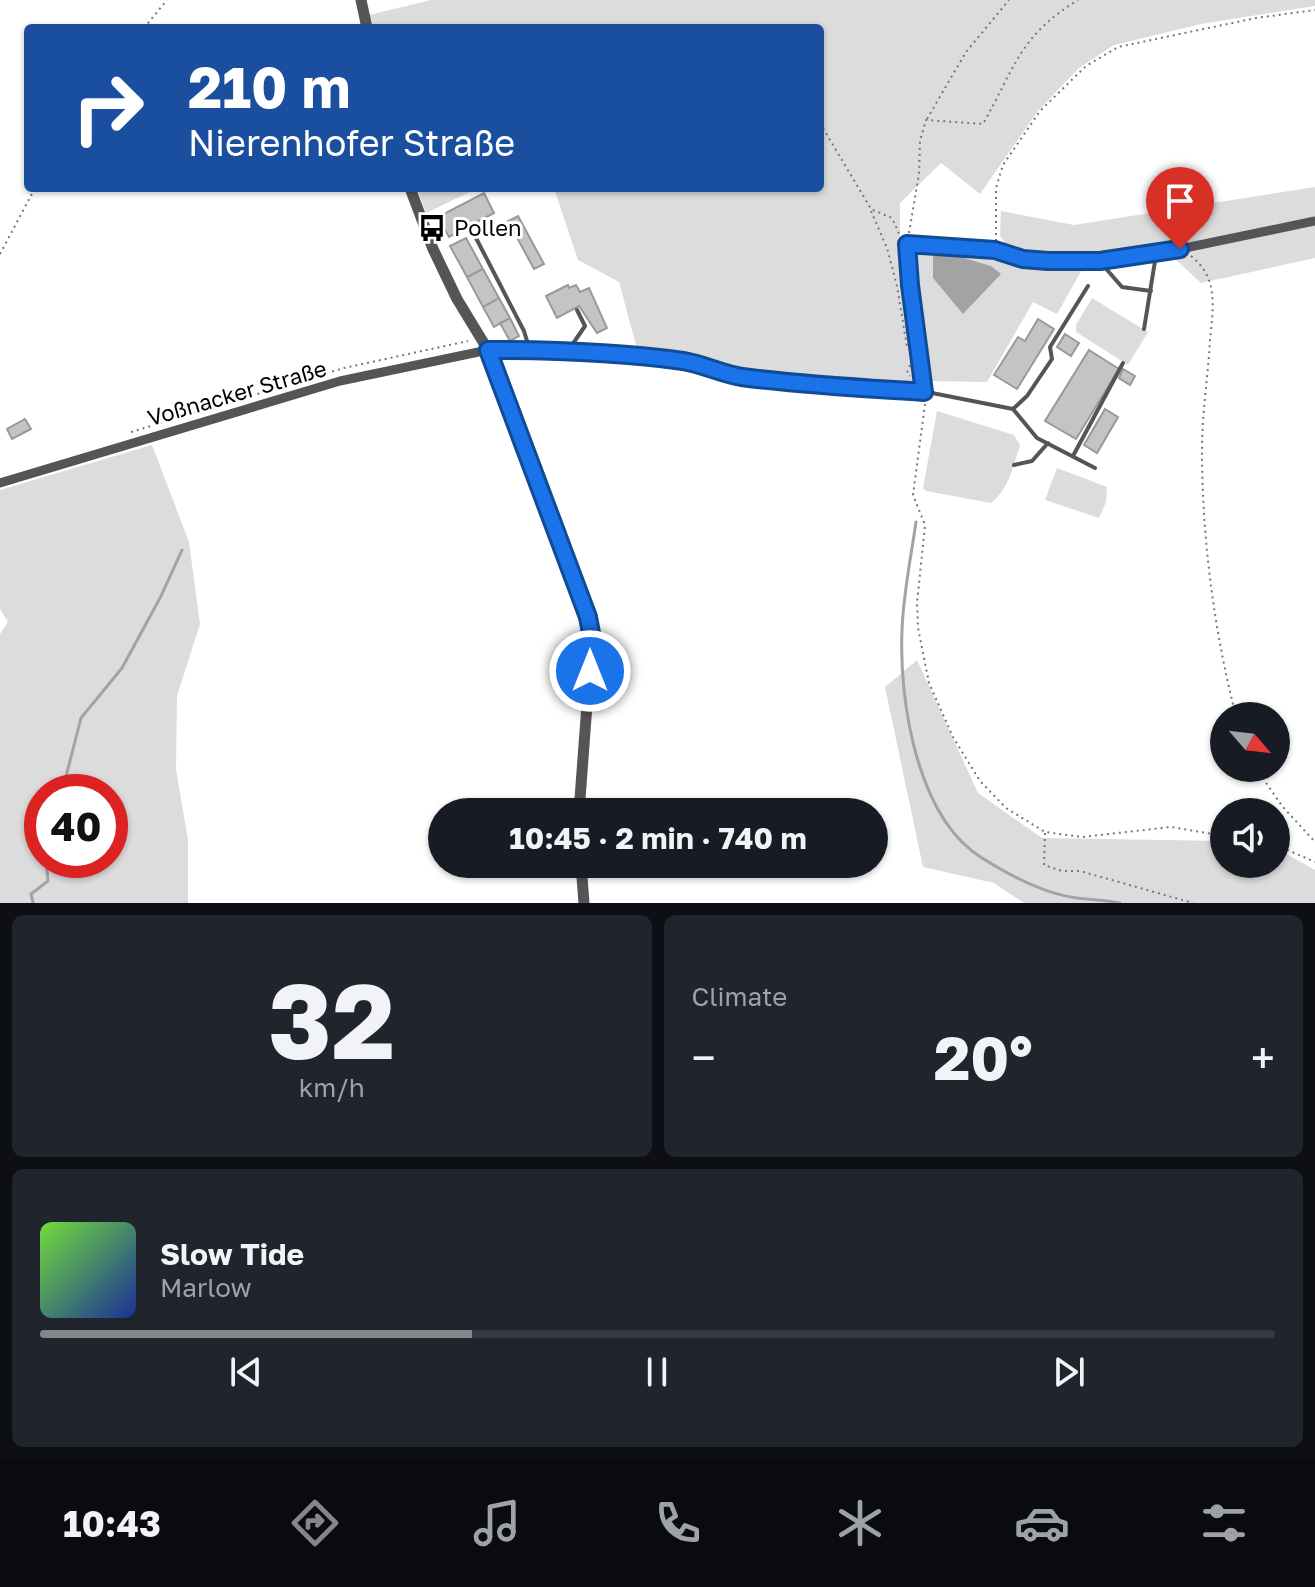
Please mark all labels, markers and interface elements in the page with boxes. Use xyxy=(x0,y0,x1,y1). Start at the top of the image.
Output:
text: 210 m xyxy=(188,53,350,120)
icon: right xyxy=(56,56,160,160)
text: Nierenhofer Straße xyxy=(188,121,515,164)
pin xyxy=(1146,167,1214,249)
icon: arrive xyxy=(1158,179,1202,223)
bus stop icon: Pollen xyxy=(417,213,447,243)
place label: Pollen xyxy=(454,214,522,241)
street label: Voßnacker Straße xyxy=(144,354,329,431)
position arrow xyxy=(548,629,632,713)
north arrow xyxy=(1210,702,1290,782)
map controls xyxy=(1210,702,1290,878)
speed limit sign: 40 xyxy=(24,774,128,878)
button: sound xyxy=(1210,798,1290,878)
text: 10:45 · 2 min · 740 m xyxy=(509,820,807,856)
text: 32 xyxy=(268,957,395,1082)
text: Climate xyxy=(692,981,787,1012)
text: 20° xyxy=(934,1021,1033,1093)
text: − xyxy=(692,1031,716,1084)
text: + xyxy=(1251,1031,1275,1084)
text: km/h xyxy=(299,1072,365,1103)
text: Slow Tide xyxy=(160,1236,304,1272)
text: Marlow xyxy=(160,1272,252,1303)
icon: previous xyxy=(224,1350,268,1394)
icon: pause xyxy=(635,1350,679,1394)
icon: next xyxy=(1047,1350,1091,1394)
icon: directions xyxy=(287,1495,343,1551)
icon: music xyxy=(469,1495,525,1551)
icon: phone xyxy=(650,1495,706,1551)
icon: climate xyxy=(832,1495,888,1551)
icon: car xyxy=(1014,1495,1070,1551)
icon: filters xyxy=(1196,1495,1252,1551)
text: 10:43 xyxy=(63,1502,161,1545)

